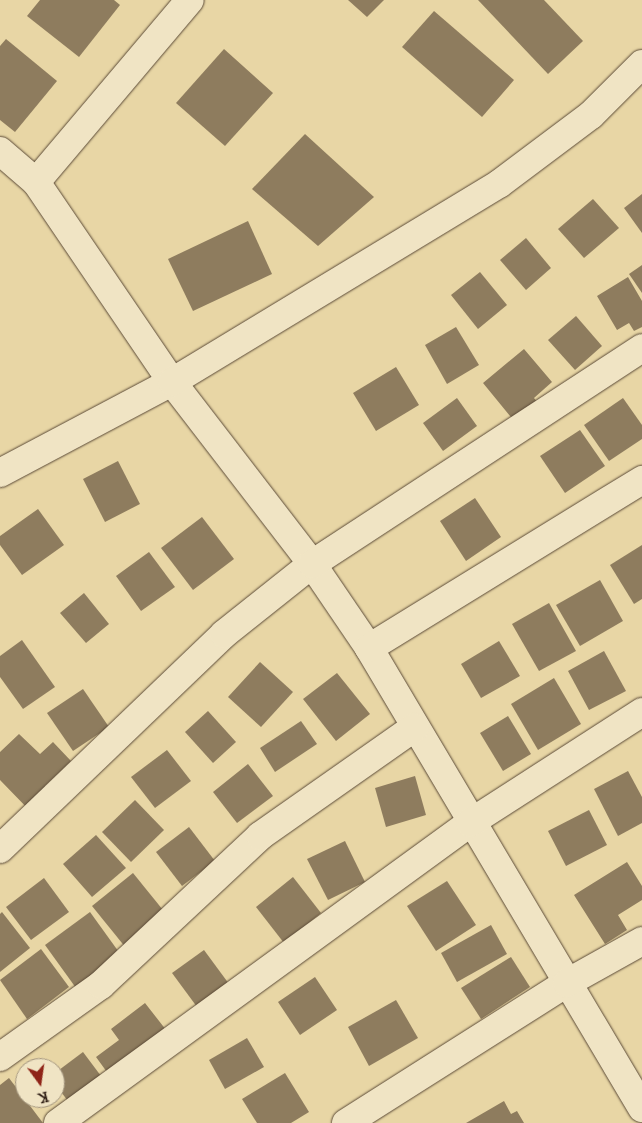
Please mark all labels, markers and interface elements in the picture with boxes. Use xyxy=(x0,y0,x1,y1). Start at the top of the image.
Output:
north arrow xyxy=(15,1058,65,1108)
text: K xyxy=(36,1087,50,1107)

